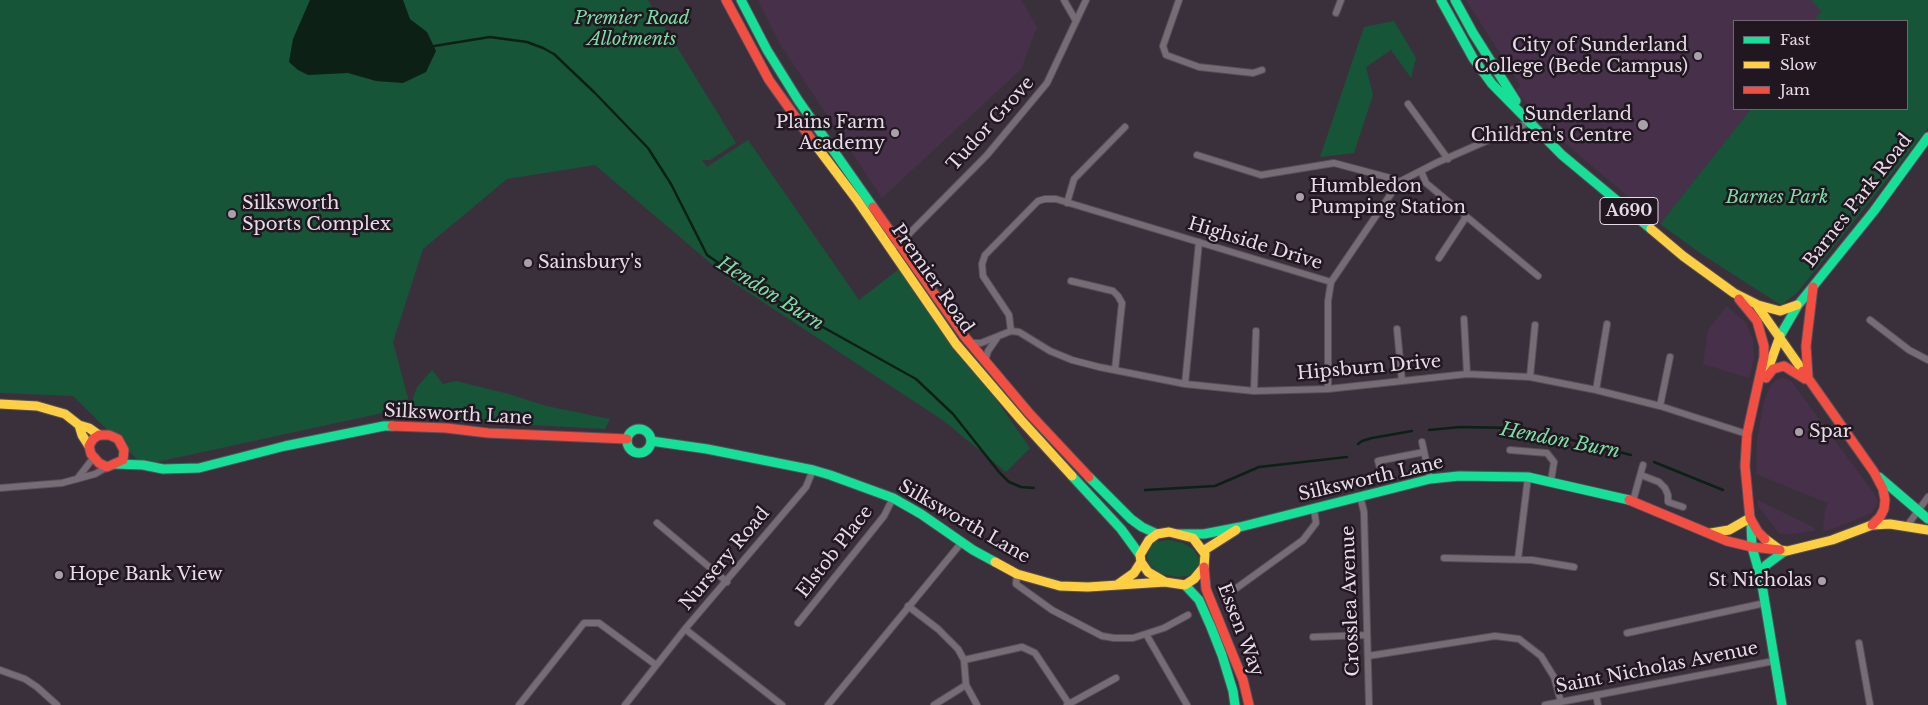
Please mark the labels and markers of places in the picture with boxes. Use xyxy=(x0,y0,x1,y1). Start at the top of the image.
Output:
place label: City of Sunderland College (Bede Campus) xyxy=(1474,35,1688,78)
marker: City of Sunderland College (Bede Campus) xyxy=(1692,50,1704,62)
place label: Sunderland Children's Centre xyxy=(1471,104,1632,146)
place label: Plains Farm Academy xyxy=(776,112,885,154)
marker: Sunderland Children's Centre xyxy=(1636,118,1650,132)
marker: Plains Farm Academy xyxy=(889,127,901,139)
place label: Humbledon Pumping Station xyxy=(1310,176,1466,218)
marker: Humbledon Pumping Station xyxy=(1294,191,1306,203)
place label: Silksworth Sports Complex xyxy=(242,193,391,235)
marker: Silksworth Sports Complex xyxy=(226,208,238,220)
place label: Sainsbury's xyxy=(538,252,642,274)
marker: Sainsbury's xyxy=(522,257,534,269)
place label: Spar xyxy=(1809,421,1851,443)
marker: Spar xyxy=(1793,426,1805,438)
place label: Hope Bank View xyxy=(69,564,223,586)
marker: Hope Bank View xyxy=(53,569,65,581)
place label: St Nicholas xyxy=(1709,570,1812,592)
marker: St Nicholas xyxy=(1816,575,1828,587)

